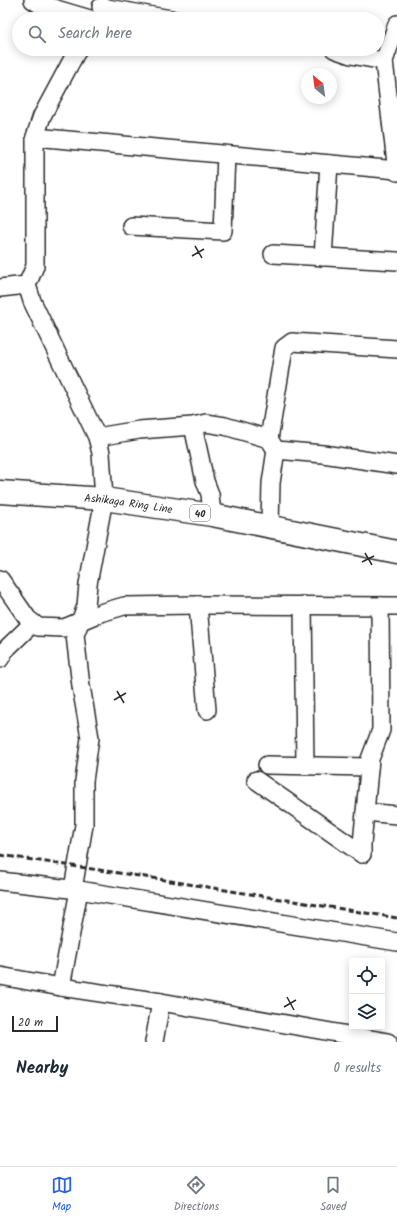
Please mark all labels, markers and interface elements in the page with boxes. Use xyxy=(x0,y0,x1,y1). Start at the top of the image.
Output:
search box xyxy=(12,12,385,56)
text: Search here xyxy=(58,22,132,46)
icon: search xyxy=(26,23,48,45)
north arrow xyxy=(301,68,337,104)
street label: Ashikaga Ring Line xyxy=(84,490,174,519)
road number: 40 xyxy=(190,505,210,521)
map controls xyxy=(349,958,385,1030)
button: locate xyxy=(349,958,385,994)
button: layers xyxy=(349,994,385,1030)
scale bar xyxy=(12,1014,58,1033)
text: 20 m xyxy=(18,1014,43,1032)
text: Nearby xyxy=(16,1055,68,1082)
text: 0 results xyxy=(334,1058,381,1079)
tab: Map xyxy=(51,1174,73,1216)
tab: Directions xyxy=(174,1174,219,1216)
tab: Saved xyxy=(320,1174,346,1216)

